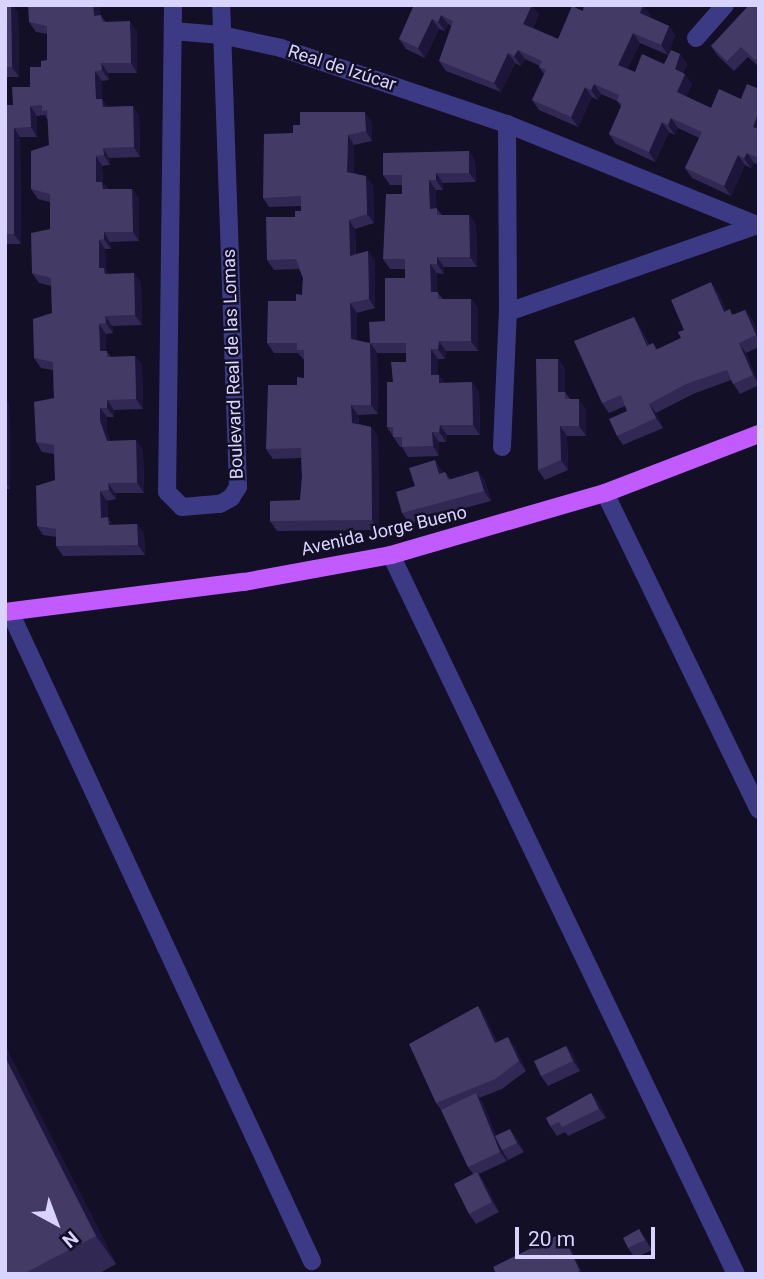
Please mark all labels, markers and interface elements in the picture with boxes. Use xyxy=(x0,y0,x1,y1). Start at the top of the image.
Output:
street label: Real de Izúcar xyxy=(285,40,399,96)
street label: Boulevard Real de las Lomas xyxy=(218,249,248,479)
street label: Avenida Jorge Bueno xyxy=(299,501,469,561)
north arrow xyxy=(21,1188,91,1258)
scale bar xyxy=(519,1212,659,1256)
text: N xyxy=(58,1226,83,1252)
text: 20 m xyxy=(528,1227,575,1251)

